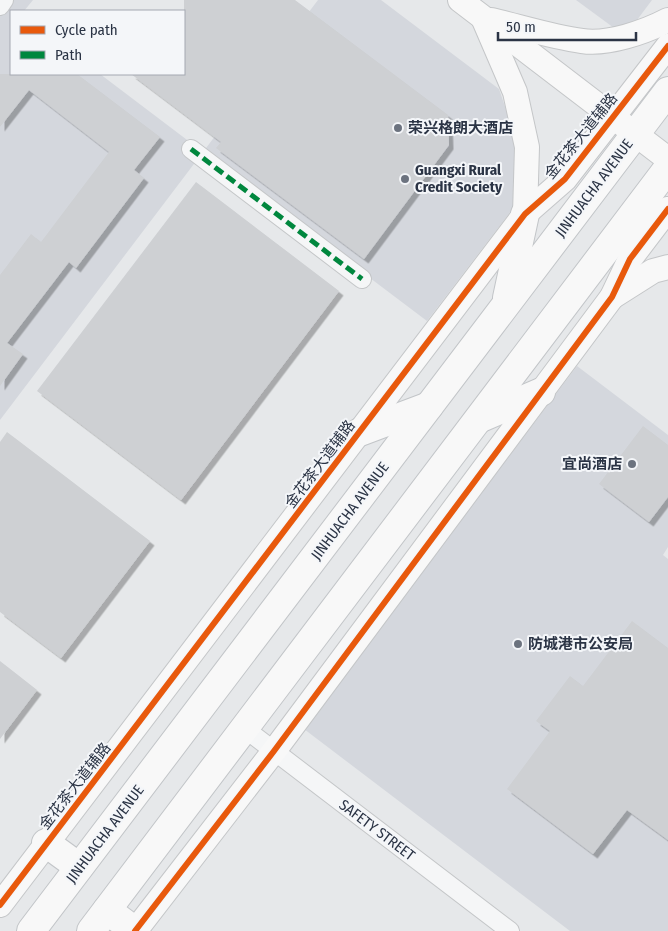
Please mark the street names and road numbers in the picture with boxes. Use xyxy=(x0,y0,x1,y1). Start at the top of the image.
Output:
street label: 金花茶大道辅路 xyxy=(541,90,621,182)
street label: JINHUACHA AVENUE xyxy=(551,135,637,241)
street label: 金花茶大道辅路 xyxy=(281,417,359,511)
street label: JINHUACHA AVENUE xyxy=(307,458,393,564)
street label: 金花茶大道辅路 xyxy=(36,739,114,833)
street label: JINHUACHA AVENUE xyxy=(62,781,148,887)
street label: SAFETY STREET xyxy=(336,796,418,864)

